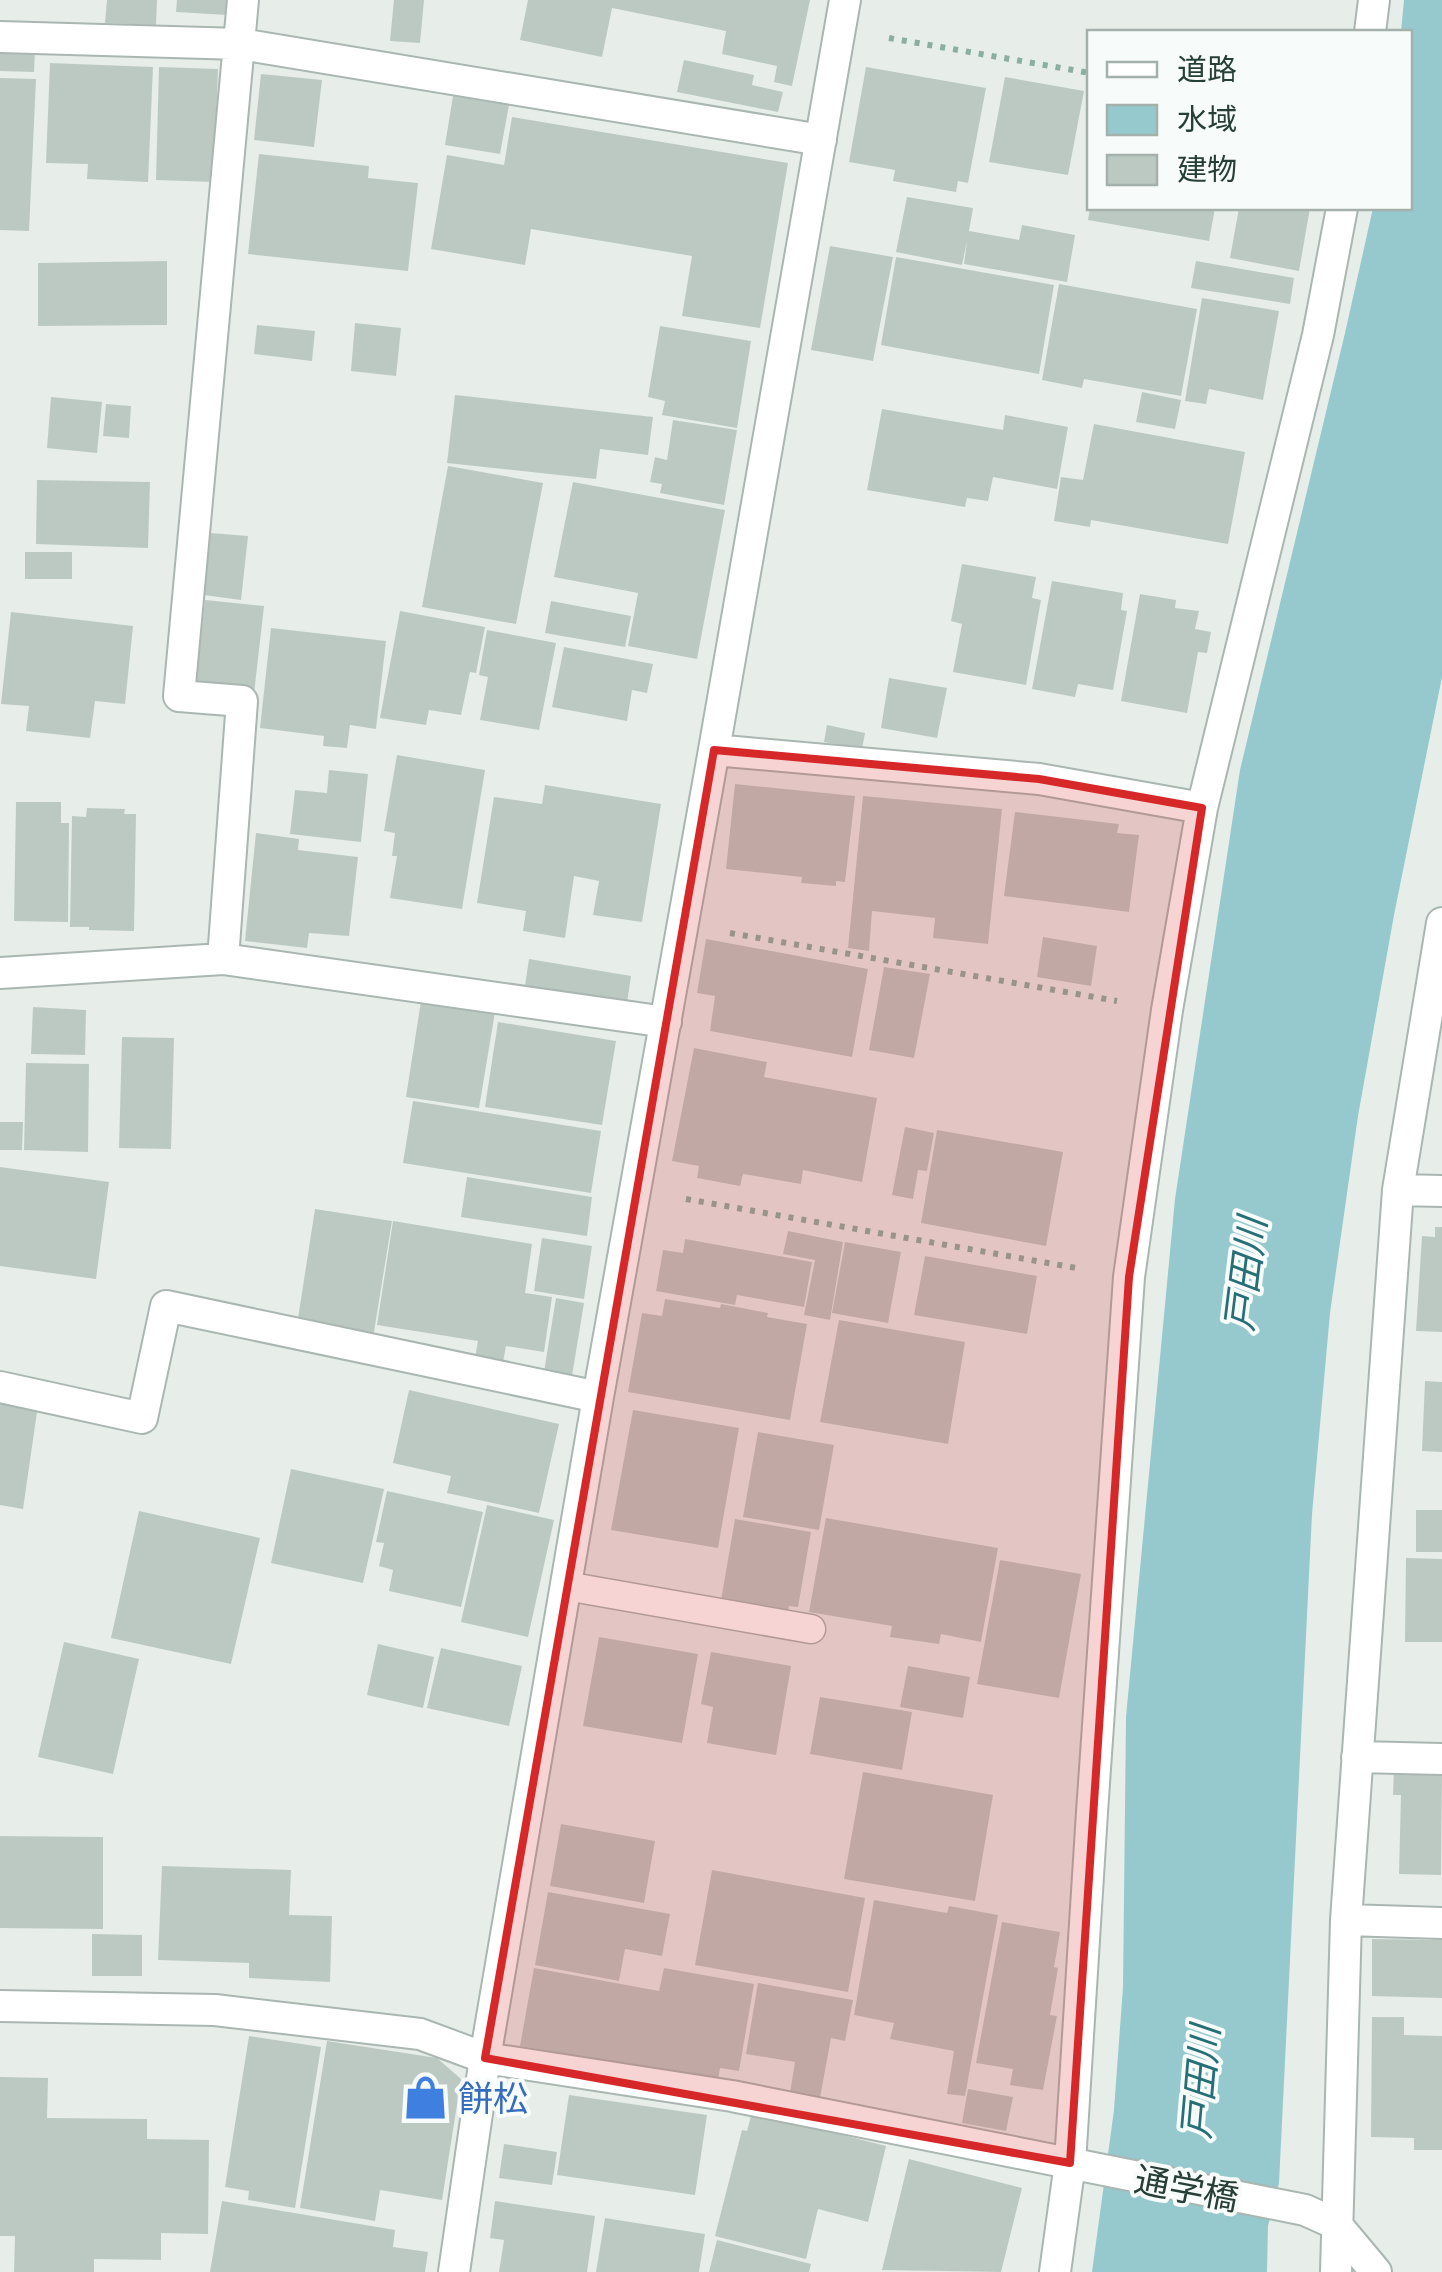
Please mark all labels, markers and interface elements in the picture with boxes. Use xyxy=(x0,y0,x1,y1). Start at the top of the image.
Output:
legend xyxy=(1087,30,1412,210)
text: 道路 xyxy=(1177,50,1237,86)
text: 水域 xyxy=(1177,100,1237,136)
text: 建物 xyxy=(1177,150,1237,186)
water label: 戸田川 xyxy=(1214,1211,1274,1333)
water label: 戸田川 xyxy=(1171,2019,1227,2141)
shop icon: 餅松 xyxy=(401,2073,449,2121)
place label: 餅松 xyxy=(458,2076,528,2118)
street label: 通学橋 xyxy=(1131,2156,1243,2218)

